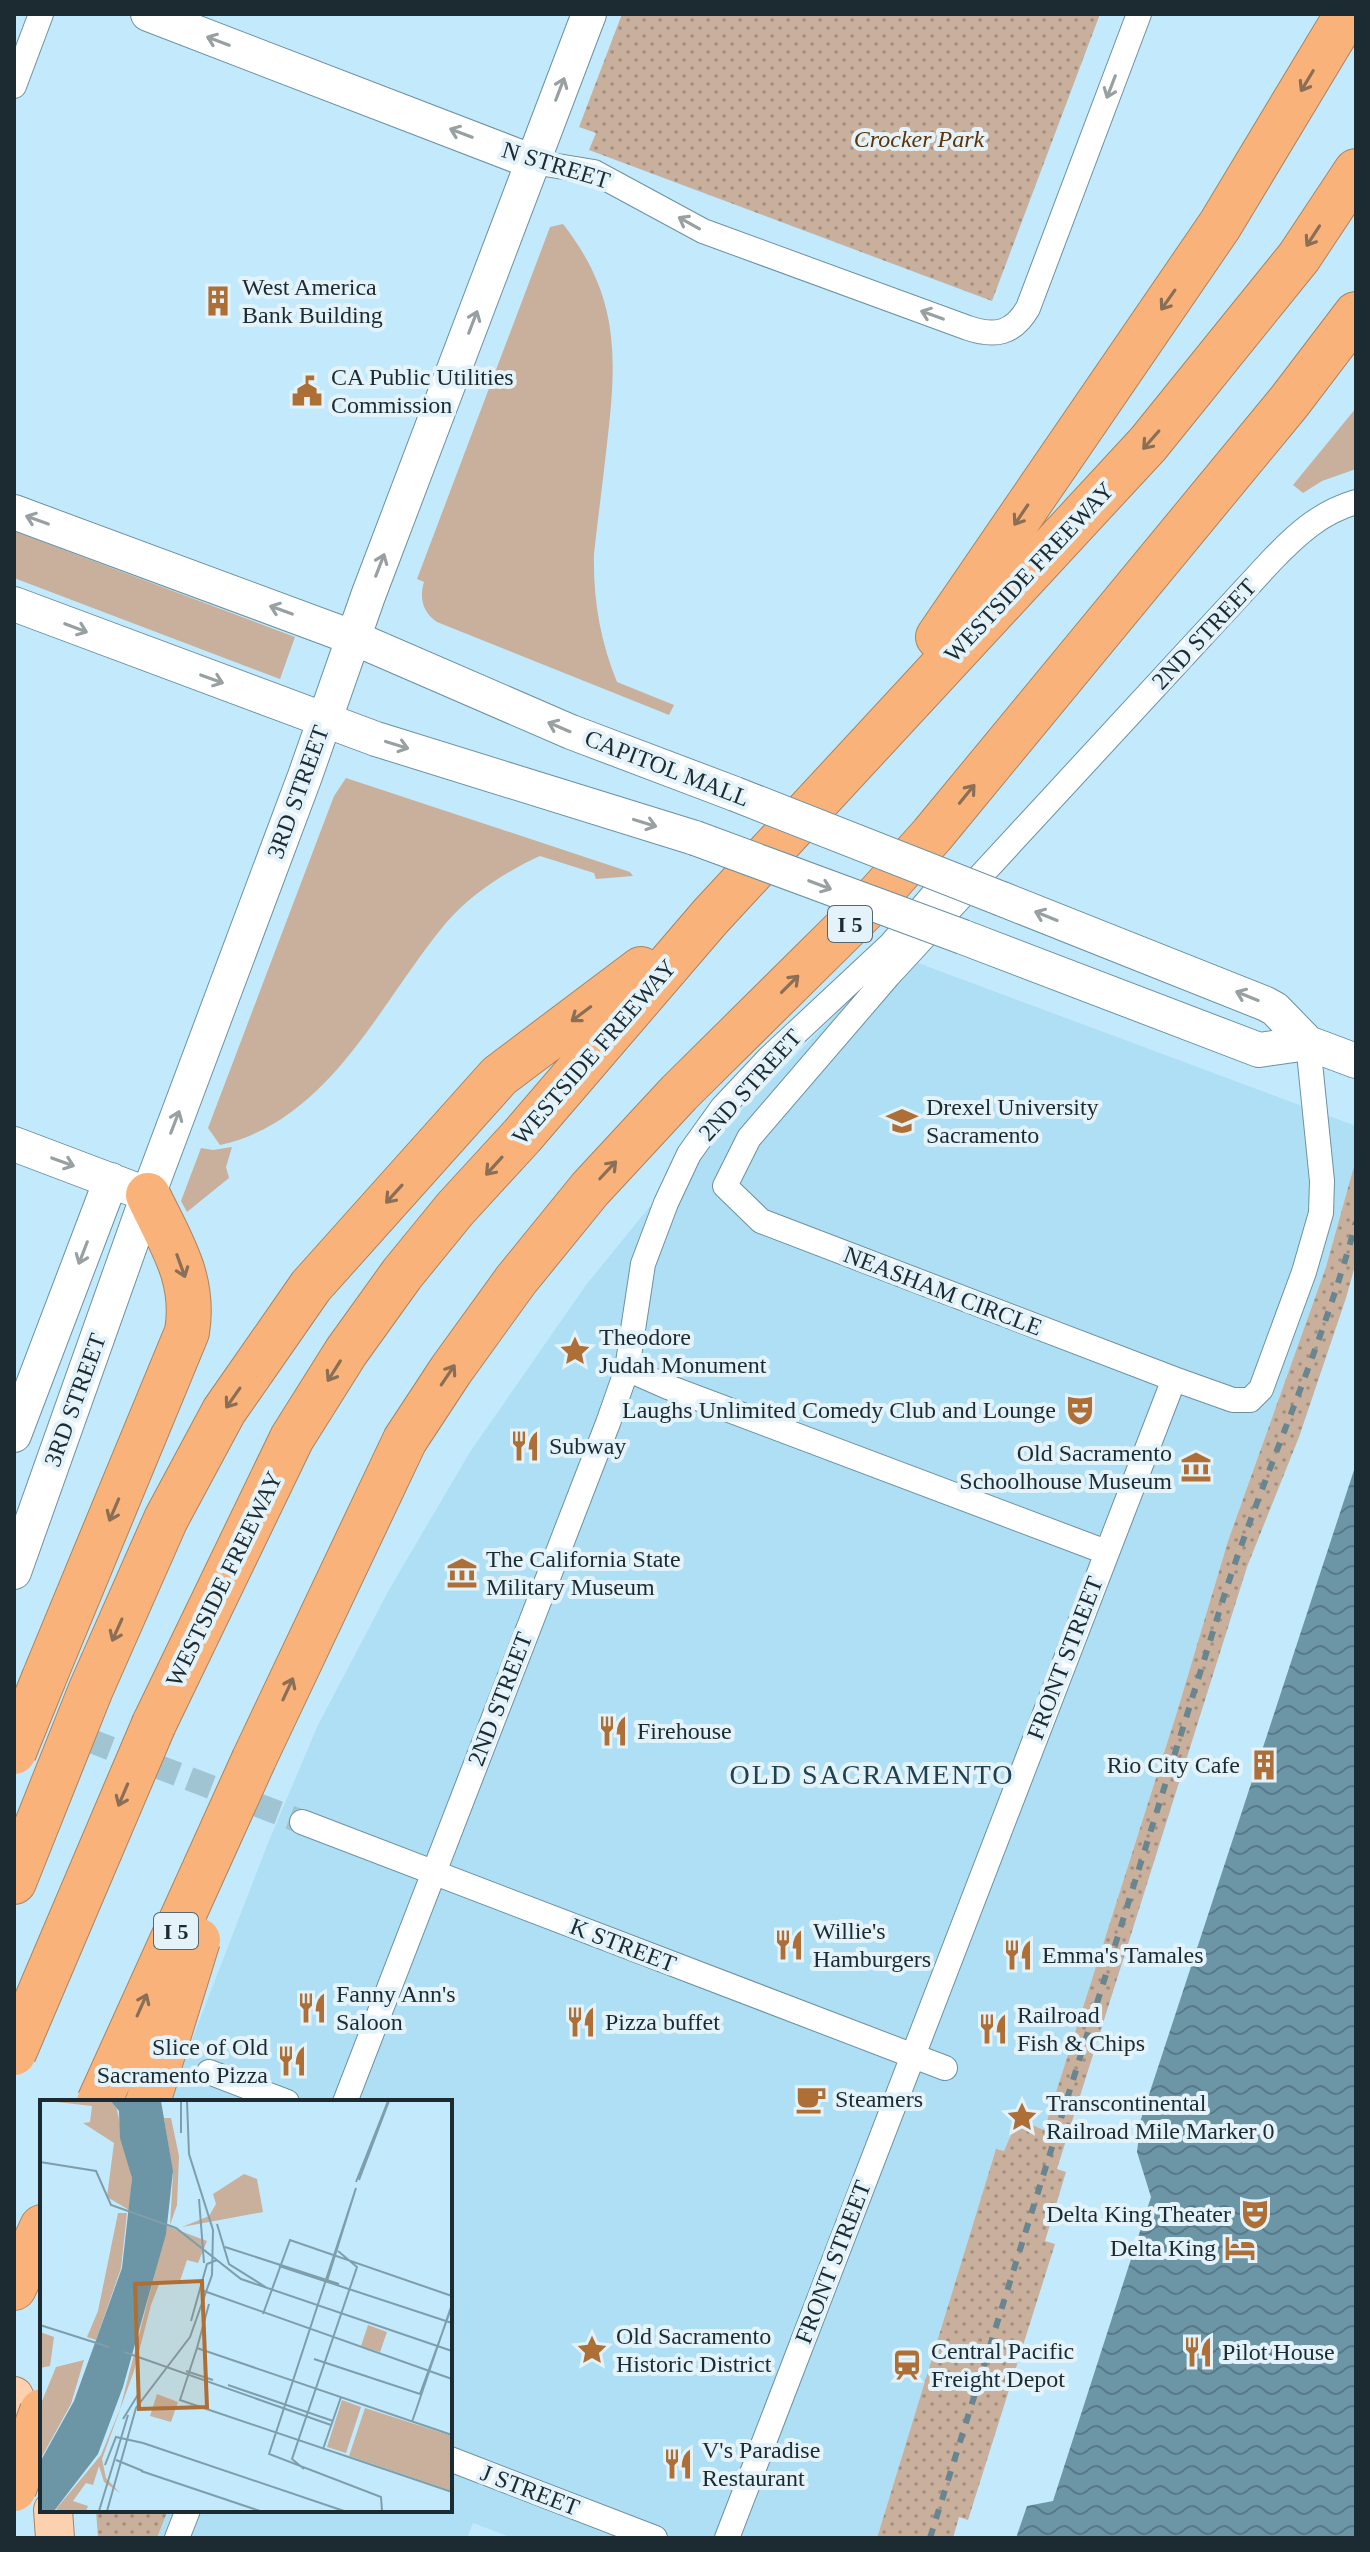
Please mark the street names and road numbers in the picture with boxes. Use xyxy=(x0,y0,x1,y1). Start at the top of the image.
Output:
street label: N STREET xyxy=(499,136,613,194)
street label: WESTSIDE FREEWAY xyxy=(939,477,1119,667)
street label: 2ND STREET xyxy=(1147,573,1262,694)
street label: 3RD STREET xyxy=(262,722,334,862)
street label: CAPITOL MALL xyxy=(581,725,753,811)
road number: I 5 xyxy=(828,906,872,942)
street label: WESTSIDE FREEWAY xyxy=(507,954,681,1150)
street label: 2ND STREET xyxy=(693,1024,807,1146)
street label: NEASHAM CIRCLE xyxy=(840,1241,1046,1341)
street label: 3RD STREET xyxy=(39,1330,111,1470)
street label: WESTSIDE FREEWAY xyxy=(161,1467,287,1691)
street label: FRONT STREET xyxy=(1022,1573,1108,1743)
street label: 2ND STREET xyxy=(463,1628,537,1769)
road number: I 5 xyxy=(154,1913,198,1949)
street label: K STREET xyxy=(566,1913,680,1977)
street label: FRONT STREET xyxy=(790,2177,876,2347)
street label: J STREET xyxy=(477,2459,583,2521)

